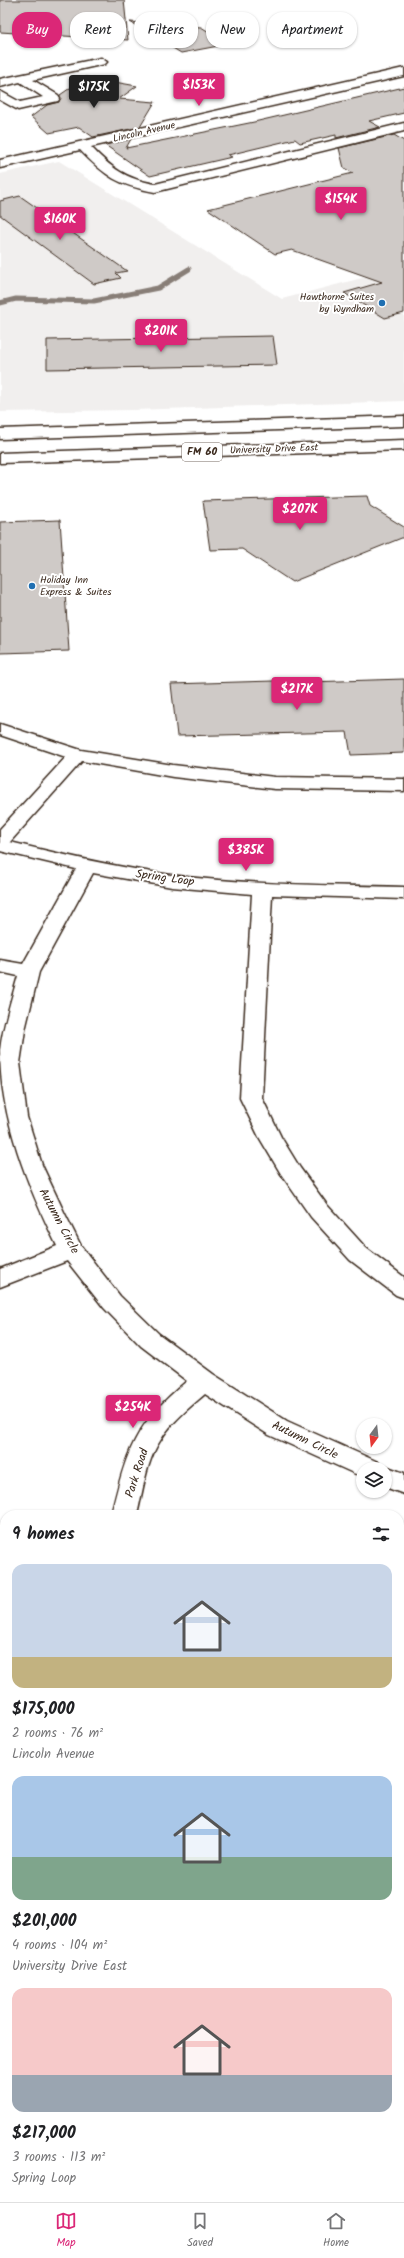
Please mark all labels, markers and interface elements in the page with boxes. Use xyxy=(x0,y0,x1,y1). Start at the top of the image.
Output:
chip: Buy xyxy=(12,12,62,48)
chip: Rent xyxy=(70,12,126,48)
chip: Filters xyxy=(134,12,198,48)
chip: New xyxy=(206,12,259,48)
chip: Apartment xyxy=(267,12,357,48)
pin: $153K xyxy=(171,73,227,107)
pin: $175K xyxy=(66,75,122,109)
text: $153K xyxy=(182,75,216,96)
text: $175K xyxy=(78,77,110,98)
street label: Lincoln Avenue xyxy=(111,117,177,147)
pin: $154K xyxy=(313,187,369,221)
text: $154K xyxy=(324,189,358,210)
pin: $160K xyxy=(32,207,88,241)
text: $160K xyxy=(43,209,77,230)
place label: Hawthorne Suites by Wyndham xyxy=(300,289,375,317)
marker: Hawthorne Suites by Wyndham xyxy=(377,298,387,308)
pin: $201K xyxy=(133,319,189,353)
text: $201K xyxy=(144,321,178,342)
street label: University Drive East xyxy=(230,439,319,459)
road number: FM 60 xyxy=(182,443,222,461)
pin: $207K xyxy=(272,497,328,531)
text: $207K xyxy=(282,499,318,520)
place label: Holiday Inn Express & Suites xyxy=(40,572,112,600)
marker: Holiday Inn Express & Suites xyxy=(27,581,37,591)
pin: $217K xyxy=(269,677,325,711)
text: $217K xyxy=(280,679,314,700)
pin: $385K xyxy=(218,838,274,872)
text: $385K xyxy=(228,840,264,861)
street label: Spring Loop xyxy=(134,864,196,892)
street label: Autumn Circle xyxy=(34,1185,85,1258)
pin: $254K xyxy=(105,1395,161,1429)
text: $254K xyxy=(115,1397,151,1418)
street label: Autumn Circle xyxy=(268,1416,342,1465)
north arrow xyxy=(356,1418,392,1454)
map controls xyxy=(356,1418,392,1498)
street label: Park Road xyxy=(120,1445,154,1500)
button: layers xyxy=(356,1462,392,1498)
text: 9 homes xyxy=(12,1521,75,1548)
icon: filters xyxy=(370,1523,392,1545)
icon: home xyxy=(166,1590,238,1662)
text: $175,000 xyxy=(12,1696,74,1723)
text: 2 rooms · 76 m² xyxy=(12,1723,103,1744)
text: Lincoln Avenue xyxy=(12,1744,94,1765)
icon: home xyxy=(166,1802,238,1874)
text: $201,000 xyxy=(12,1908,76,1935)
text: 4 rooms · 104 m² xyxy=(12,1935,107,1956)
text: University Drive East xyxy=(12,1956,127,1977)
icon: home xyxy=(166,2014,238,2086)
text: $217,000 xyxy=(12,2120,76,2147)
text: 3 rooms · 113 m² xyxy=(12,2147,105,2168)
text: Spring Loop xyxy=(12,2168,76,2189)
tab: Map xyxy=(55,2210,77,2252)
tab: Saved xyxy=(187,2210,213,2252)
tab: Home xyxy=(323,2210,349,2252)

